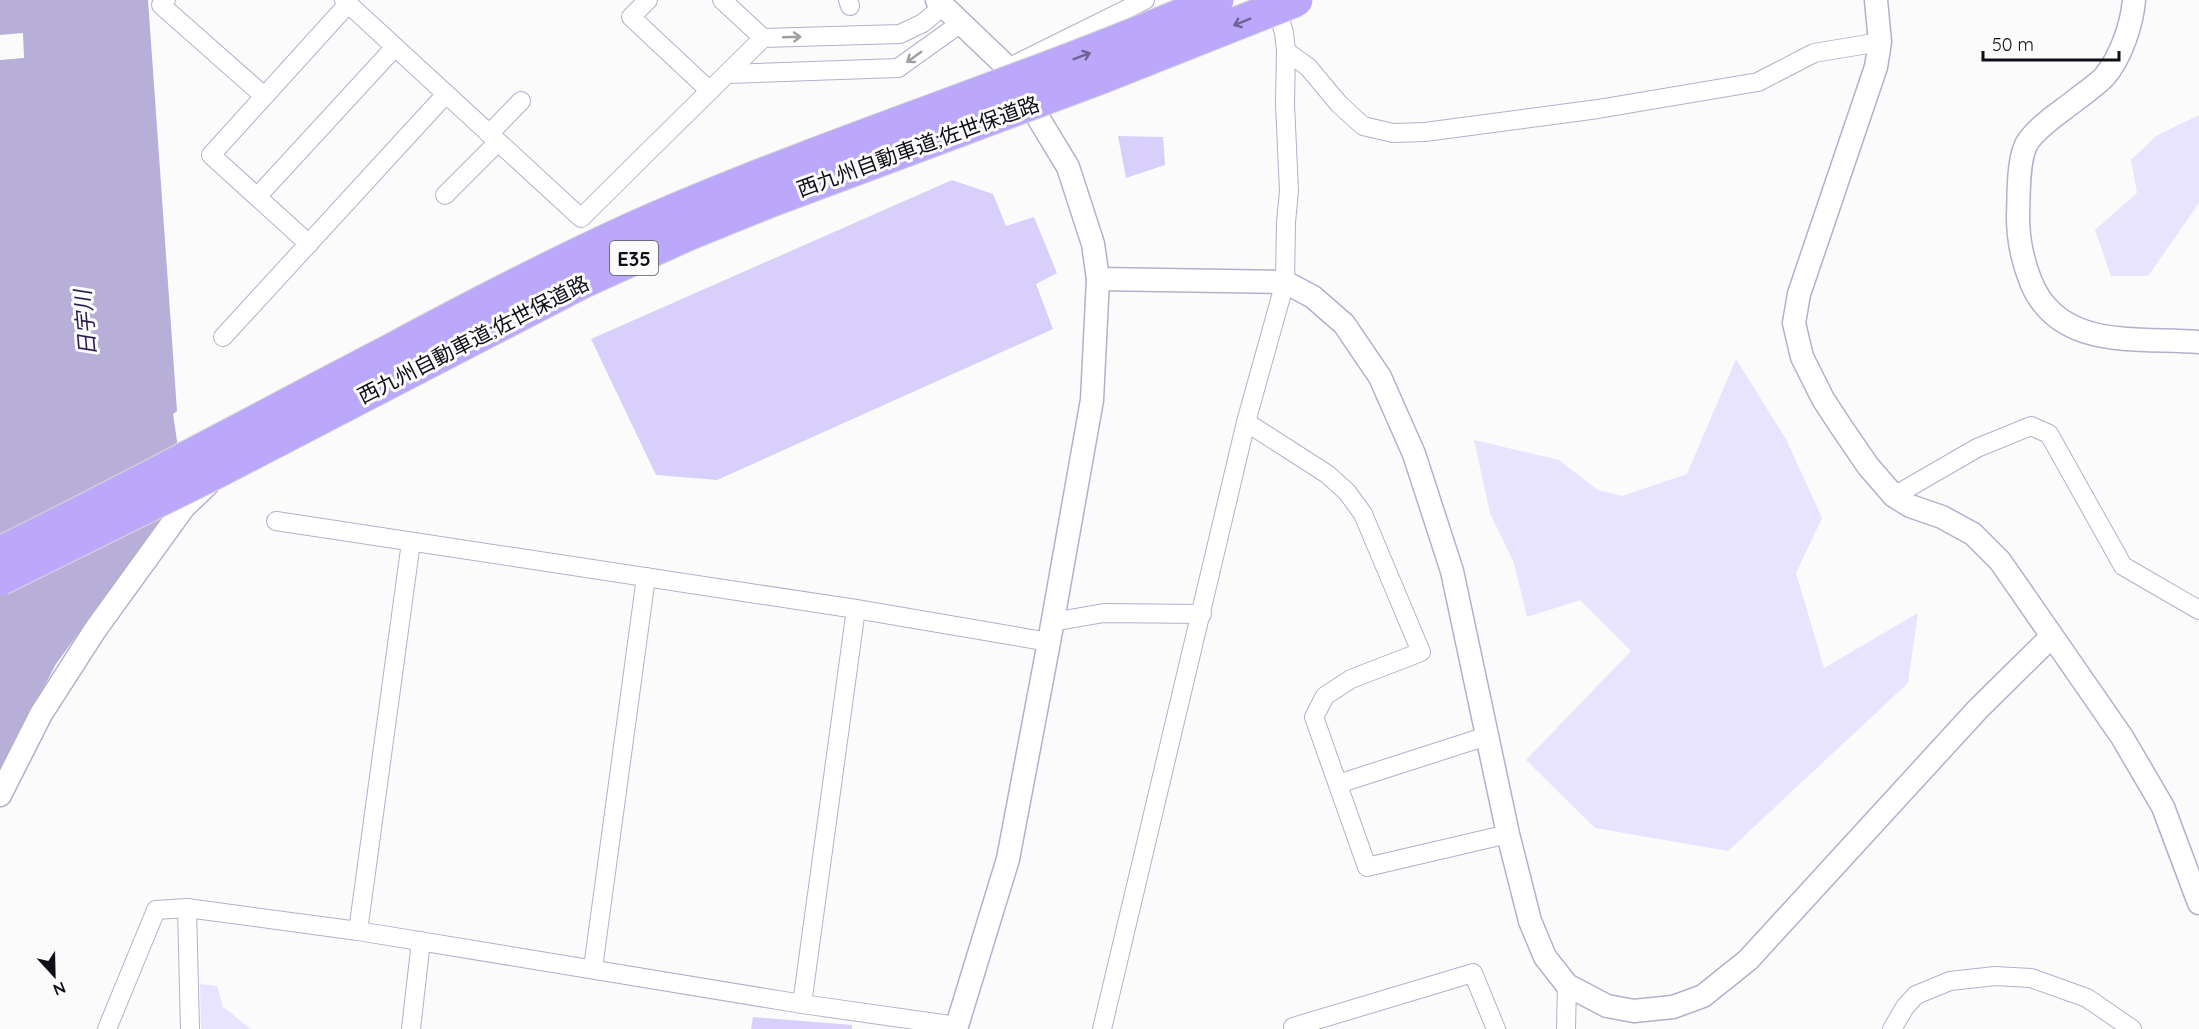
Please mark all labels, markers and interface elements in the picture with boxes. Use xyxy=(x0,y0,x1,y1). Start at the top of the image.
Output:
one-way arrow xyxy=(1233,17,1251,28)
scale bar xyxy=(1983,24,2120,62)
one-way arrow xyxy=(781,31,801,43)
text: 50 m xyxy=(1992,33,2034,56)
one-way arrow xyxy=(1072,50,1091,61)
one-way arrow xyxy=(906,51,922,63)
street label: 西九州自動車道;佐世保道路 xyxy=(793,90,1043,202)
road number: E35 xyxy=(610,241,658,275)
street label: 西九州自動車道;佐世保道路 xyxy=(353,269,593,409)
water label: 日宇川 xyxy=(68,287,102,357)
north arrow xyxy=(24,945,84,1005)
text: N xyxy=(50,977,69,1000)

